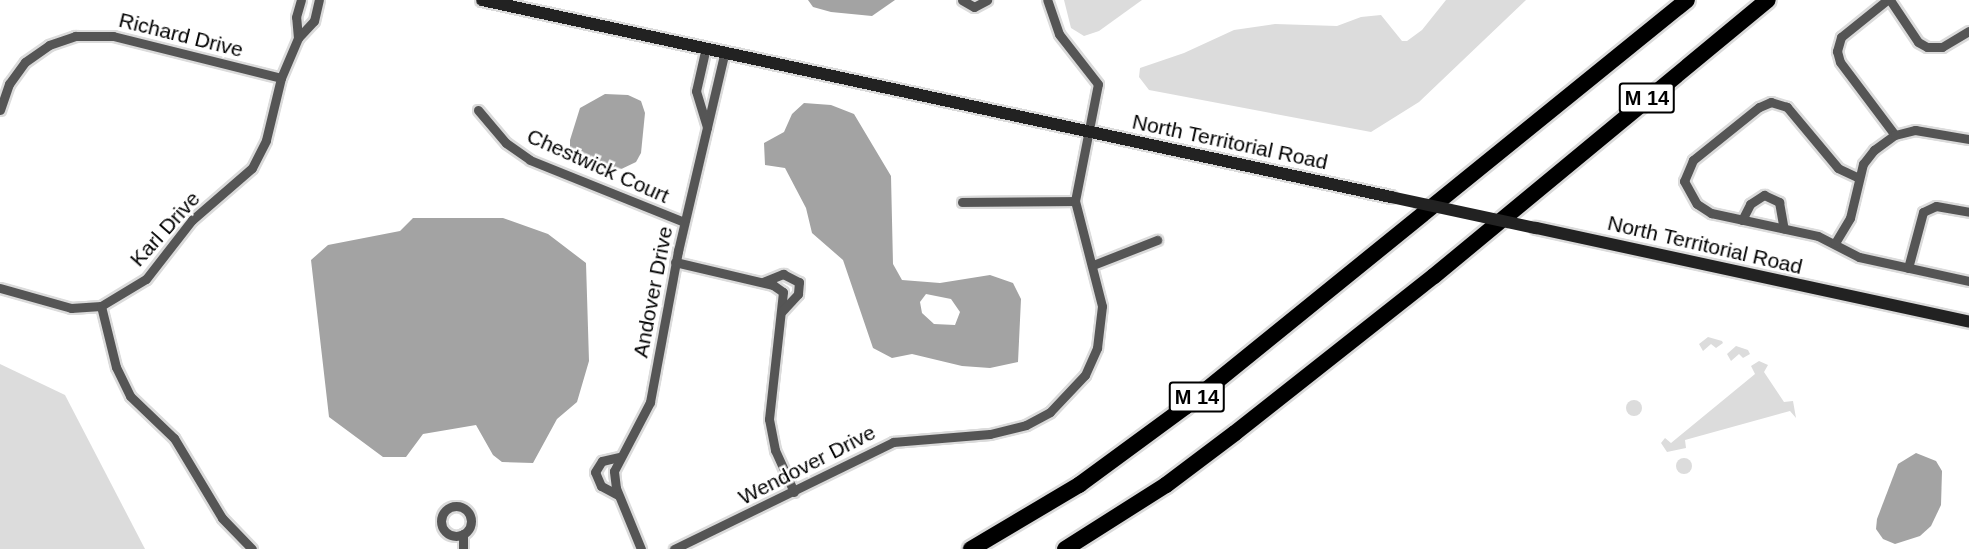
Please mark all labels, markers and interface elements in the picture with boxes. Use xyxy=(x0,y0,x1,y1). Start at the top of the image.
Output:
street label: Richard Drive xyxy=(116,7,246,63)
road number: M 14 xyxy=(1618,81,1676,115)
street label: North Territorial Road xyxy=(1130,109,1330,175)
street label: Chestwick Court xyxy=(523,123,673,209)
street label: Karl Drive xyxy=(125,186,205,272)
street label: North Territorial Road xyxy=(1605,210,1805,280)
street label: Andover Drive xyxy=(628,224,678,360)
road number: M 14 xyxy=(1168,380,1226,414)
street label: Wendover Drive xyxy=(734,420,880,510)

